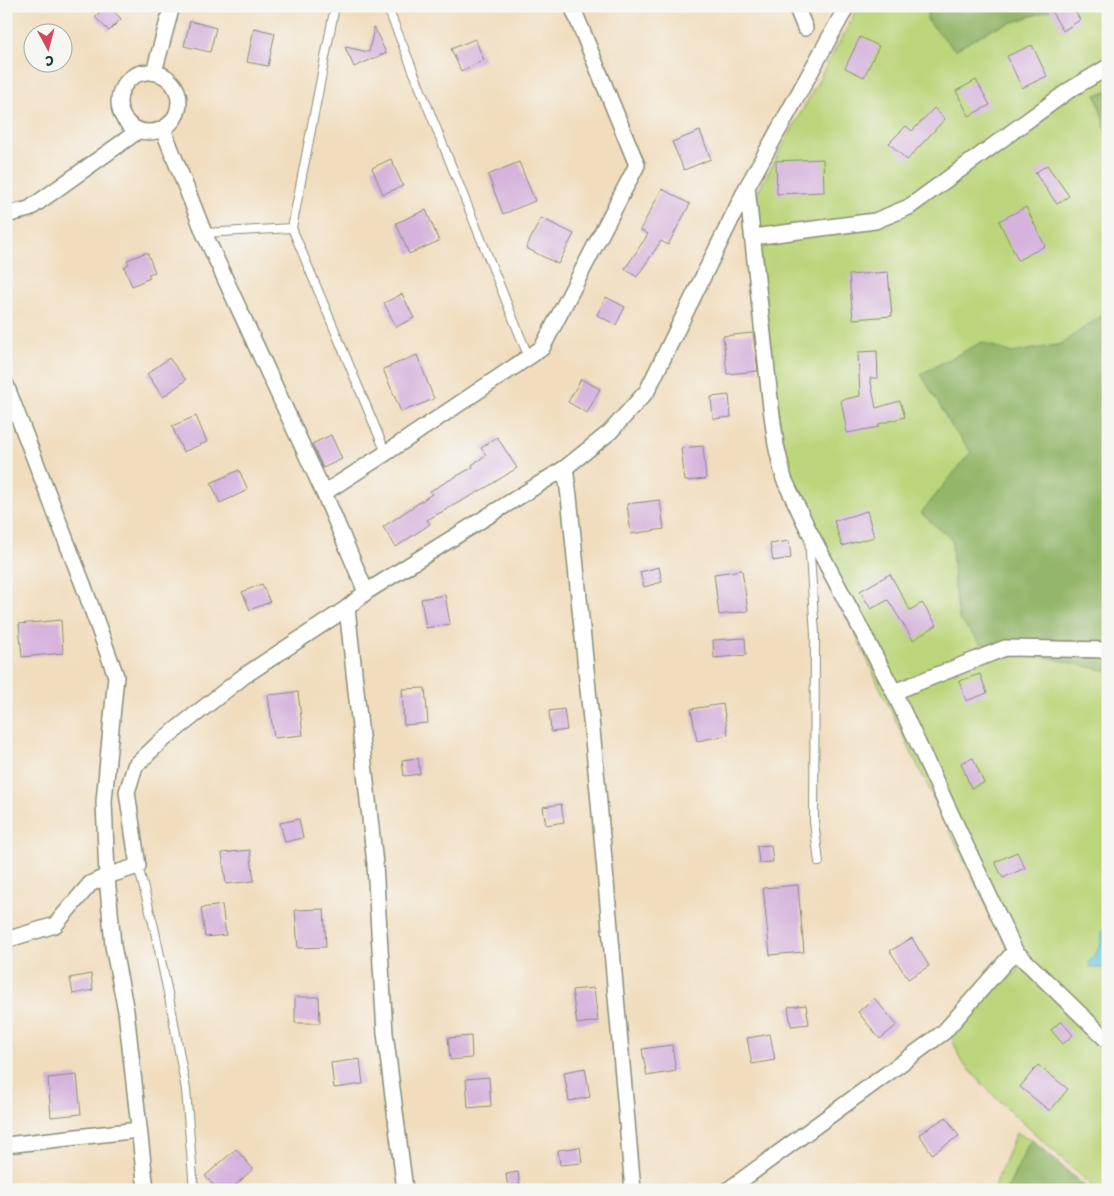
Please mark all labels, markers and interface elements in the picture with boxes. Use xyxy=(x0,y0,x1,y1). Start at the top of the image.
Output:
north arrow xyxy=(22,22,72,72)
text: С xyxy=(44,51,55,70)

